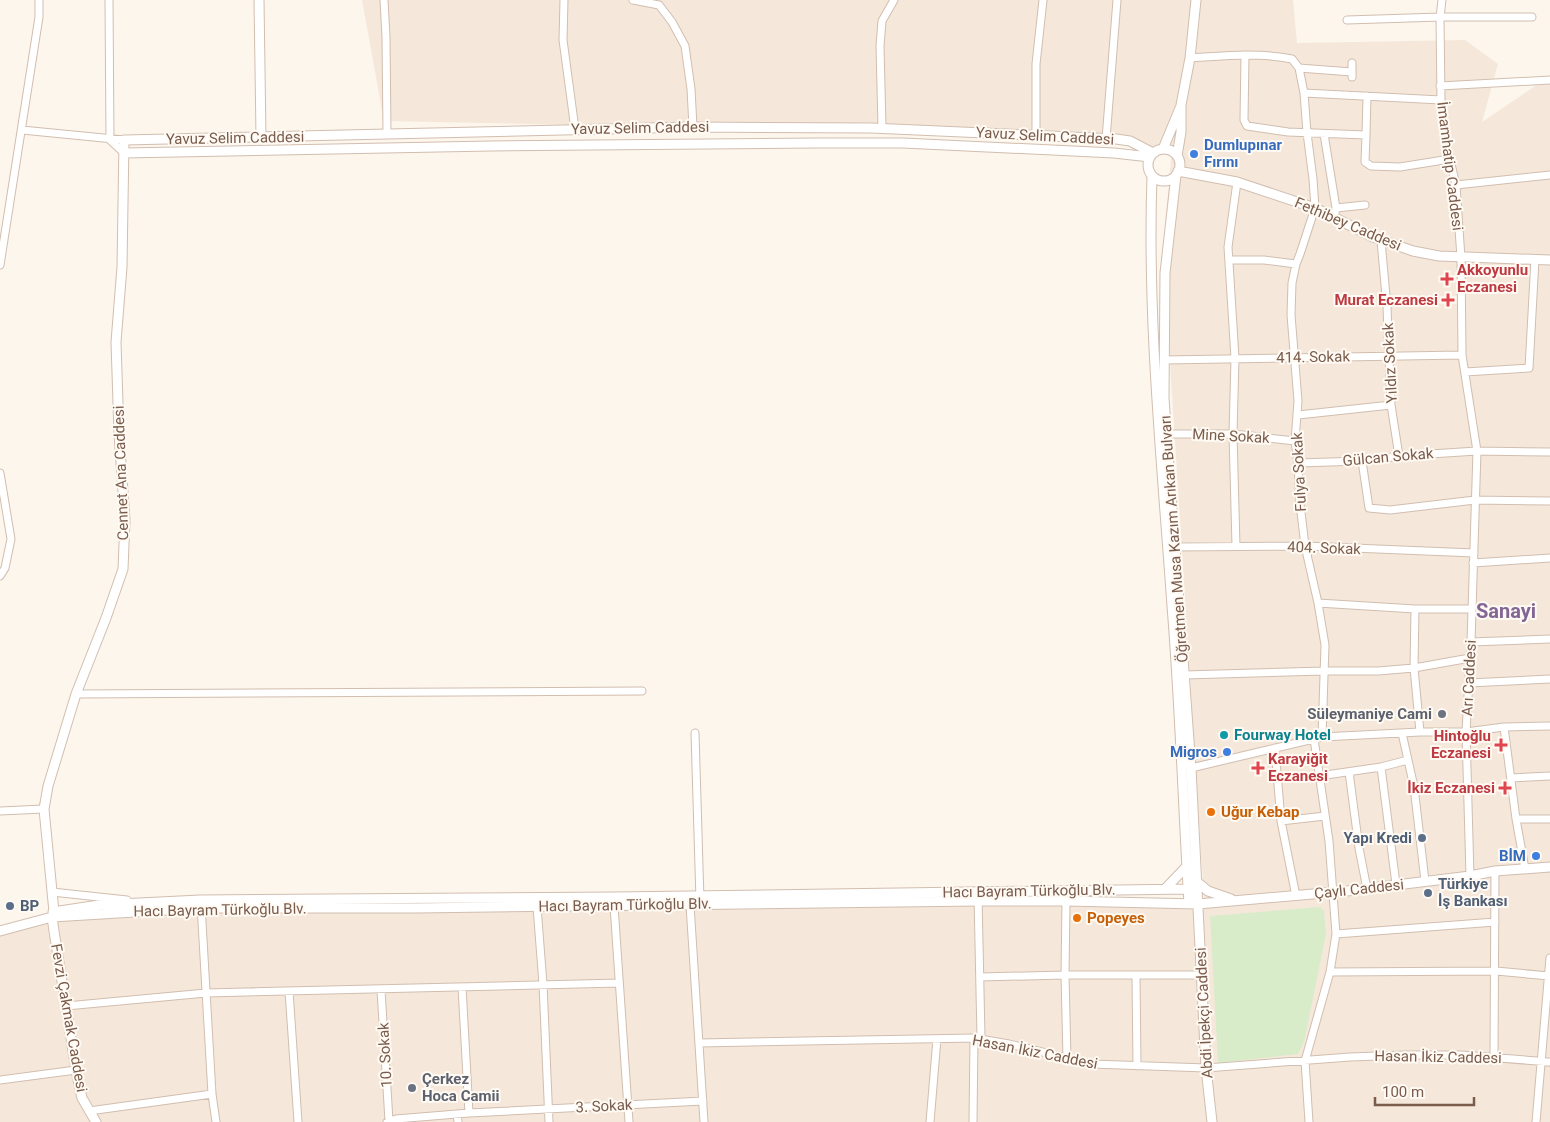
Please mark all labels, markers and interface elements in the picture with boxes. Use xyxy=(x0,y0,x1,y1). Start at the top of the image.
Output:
street label: İmamhatip Caddesi xyxy=(1433,100,1467,232)
street label: Yavuz Selim Caddesi xyxy=(571,118,709,138)
street label: Yavuz Selim Caddesi xyxy=(975,123,1115,149)
street label: Yavuz Selim Caddesi xyxy=(166,128,304,148)
place label: Dumlupınar Fırını xyxy=(1204,136,1282,171)
marker: Dumlupınar Fırını xyxy=(1188,148,1200,160)
street label: Fethibey Caddesi xyxy=(1292,193,1404,255)
place label: Akkoyunlu Eczanesi xyxy=(1457,261,1528,296)
marker: Akkoyunlu Eczanesi xyxy=(1441,273,1453,285)
place label: Murat Eczanesi xyxy=(1334,291,1438,309)
marker: Murat Eczanesi xyxy=(1442,294,1454,306)
street label: Yıldız Sokak xyxy=(1379,322,1401,404)
street label: 414. Sokak xyxy=(1276,347,1350,367)
street label: Cennet Ana Caddesi xyxy=(110,405,132,541)
street label: Öğretmen Musa Kazım Arıkan Bulvarı xyxy=(1156,415,1192,663)
street label: Mine Sokak xyxy=(1192,425,1271,447)
street label: Fulya Sokak xyxy=(1288,431,1310,512)
street label: Gülcan Sokak xyxy=(1342,444,1434,470)
street label: 404. Sokak xyxy=(1287,538,1362,558)
district label: Sanayi xyxy=(1476,599,1536,623)
street label: Arı Caddesi xyxy=(1458,639,1480,717)
place label: Süleymaniye Cami xyxy=(1307,705,1432,723)
marker: Süleymaniye Cami xyxy=(1436,708,1448,720)
place label: Fourway Hotel xyxy=(1234,726,1331,744)
place label: Hintoğlu Eczanesi xyxy=(1431,727,1491,762)
marker: Fourway Hotel xyxy=(1218,729,1230,741)
marker: Hintoğlu Eczanesi xyxy=(1495,739,1507,751)
place label: Migros xyxy=(1170,743,1217,761)
marker: Migros xyxy=(1221,746,1233,758)
place label: Karayiğit Eczanesi xyxy=(1268,750,1328,785)
marker: Karayiğit Eczanesi xyxy=(1252,762,1264,774)
place label: İkiz Eczanesi xyxy=(1407,779,1495,797)
marker: İkiz Eczanesi xyxy=(1499,782,1511,794)
place label: Uğur Kebap xyxy=(1221,803,1299,821)
marker: Uğur Kebap xyxy=(1205,806,1217,818)
place label: Yapı Kredi xyxy=(1344,829,1412,847)
marker: Yapı Kredi xyxy=(1416,832,1428,844)
place label: BİM xyxy=(1499,847,1526,865)
marker: BİM xyxy=(1530,850,1542,862)
street label: Çaylı Caddesi xyxy=(1313,875,1405,903)
place label: Türkiye İş Bankası xyxy=(1438,875,1508,910)
street label: Hacı Bayram Türkoğlu Blv. xyxy=(942,880,1116,902)
marker: Türkiye İş Bankası xyxy=(1422,887,1434,899)
street label: Hacı Bayram Türkoğlu Blv. xyxy=(538,894,712,916)
place label: BP xyxy=(20,897,40,915)
street label: Hacı Bayram Türkoğlu Blv. xyxy=(133,899,307,921)
marker: BP xyxy=(4,900,16,912)
place label: Popeyes xyxy=(1087,909,1145,927)
marker: Popeyes xyxy=(1071,912,1083,924)
street label: Fevzi Çakmak Caddesi xyxy=(47,942,91,1094)
street label: Abdi İpekçi Caddesi xyxy=(1192,947,1216,1079)
street label: 10. Sokak xyxy=(374,1022,396,1088)
street label: Hasan İkiz Caddesi xyxy=(971,1031,1099,1073)
street label: Hasan İkiz Caddesi xyxy=(1374,1047,1502,1067)
place label: Çerkez Hoca Camii xyxy=(422,1070,499,1105)
scale bar xyxy=(1375,1074,1474,1106)
marker: Çerkez Hoca Camii xyxy=(406,1082,418,1094)
text: 100 m xyxy=(1382,1083,1424,1101)
street label: 3. Sokak xyxy=(575,1096,633,1116)

